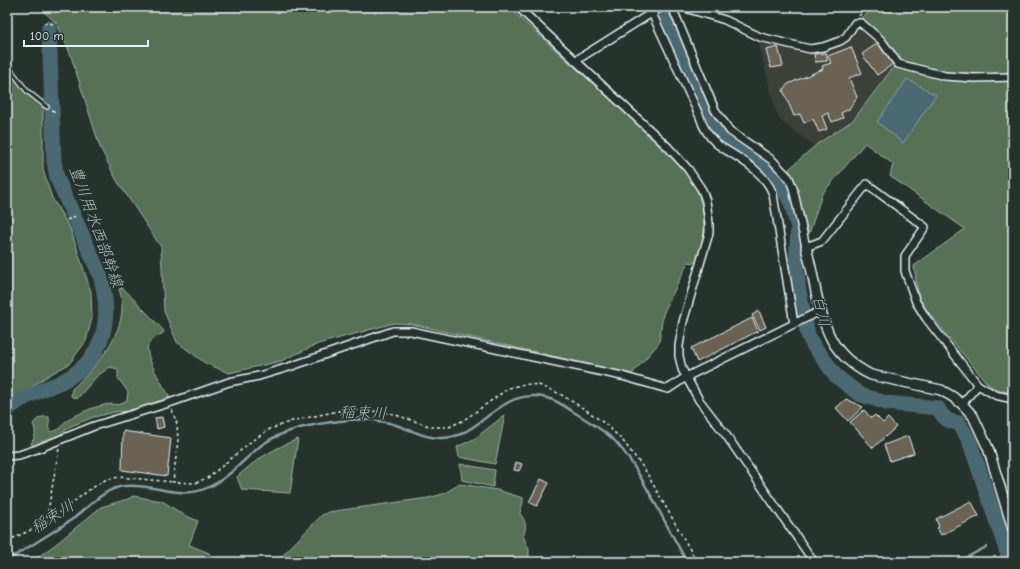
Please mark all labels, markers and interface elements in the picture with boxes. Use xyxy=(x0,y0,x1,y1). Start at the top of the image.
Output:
scale bar xyxy=(24,22,148,48)
text: 100 m xyxy=(30,29,63,43)
water label: 豊川用水西部幹線 xyxy=(66,163,127,290)
water label: 白川 xyxy=(809,294,833,329)
water label: 稲束川 xyxy=(339,403,387,423)
water label: 稲束川 xyxy=(28,496,78,537)

